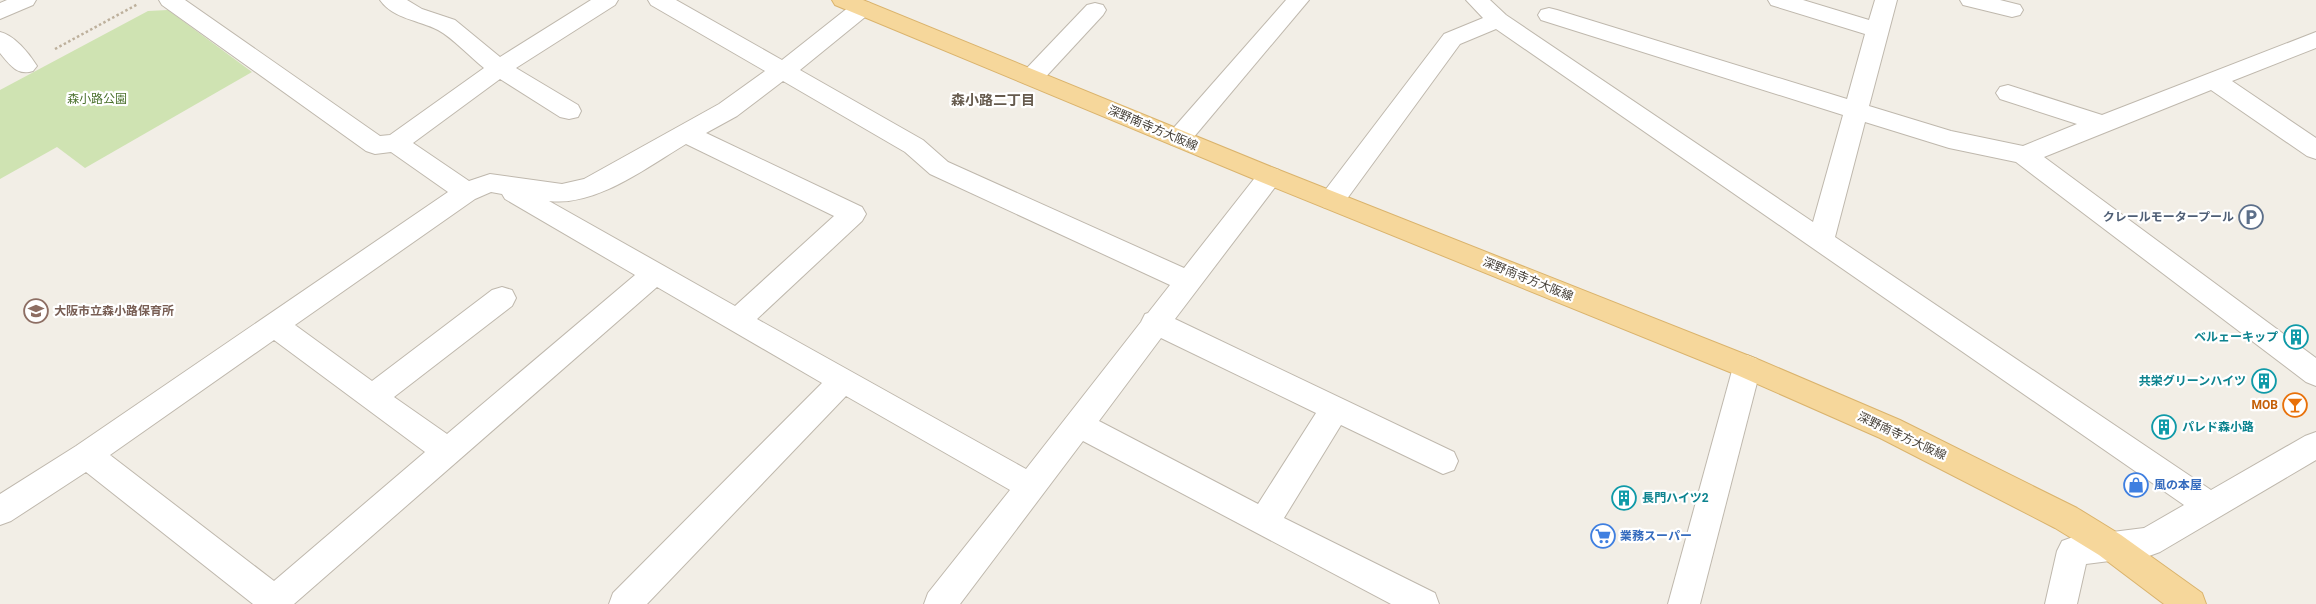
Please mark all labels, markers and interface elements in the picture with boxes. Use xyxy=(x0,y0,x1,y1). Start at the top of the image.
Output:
park label: 森小路公園 xyxy=(67,92,127,106)
district label: 森小路二丁目 xyxy=(951,92,1035,108)
street label: 深野南寺方大阪線 xyxy=(1106,103,1200,153)
parking icon: クレールモータープール xyxy=(2238,204,2264,230)
place label: クレールモータープール xyxy=(2103,210,2234,224)
street label: 深野南寺方大阪線 xyxy=(1481,255,1575,303)
school or university icon: 大阪市立森小路保育所 xyxy=(23,298,49,324)
place label: 大阪市立森小路保育所 xyxy=(54,304,174,318)
building icon: ベルェーキップ xyxy=(2283,324,2309,350)
place label: ベルェーキップ xyxy=(2194,330,2278,344)
building icon: 共栄グリーンハイツ xyxy=(2251,368,2277,394)
place label: 共栄グリーンハイツ xyxy=(2139,374,2246,388)
bar icon: MOB xyxy=(2282,392,2308,418)
place label: MOB xyxy=(2252,398,2278,412)
street label: 深野南寺方大阪線 xyxy=(1856,409,1948,463)
building icon: パレド森小路 xyxy=(2151,414,2177,440)
place label: パレド森小路 xyxy=(2182,420,2254,434)
shop icon: 風の本屋 xyxy=(2123,472,2149,498)
place label: 風の本屋 xyxy=(2154,478,2202,492)
building icon: 長門ハイツ2 xyxy=(1611,485,1637,511)
place label: 長門ハイツ2 xyxy=(1642,491,1709,505)
supermarket icon: 業務スーパー xyxy=(1590,523,1616,549)
place label: 業務スーパー xyxy=(1620,529,1692,543)

